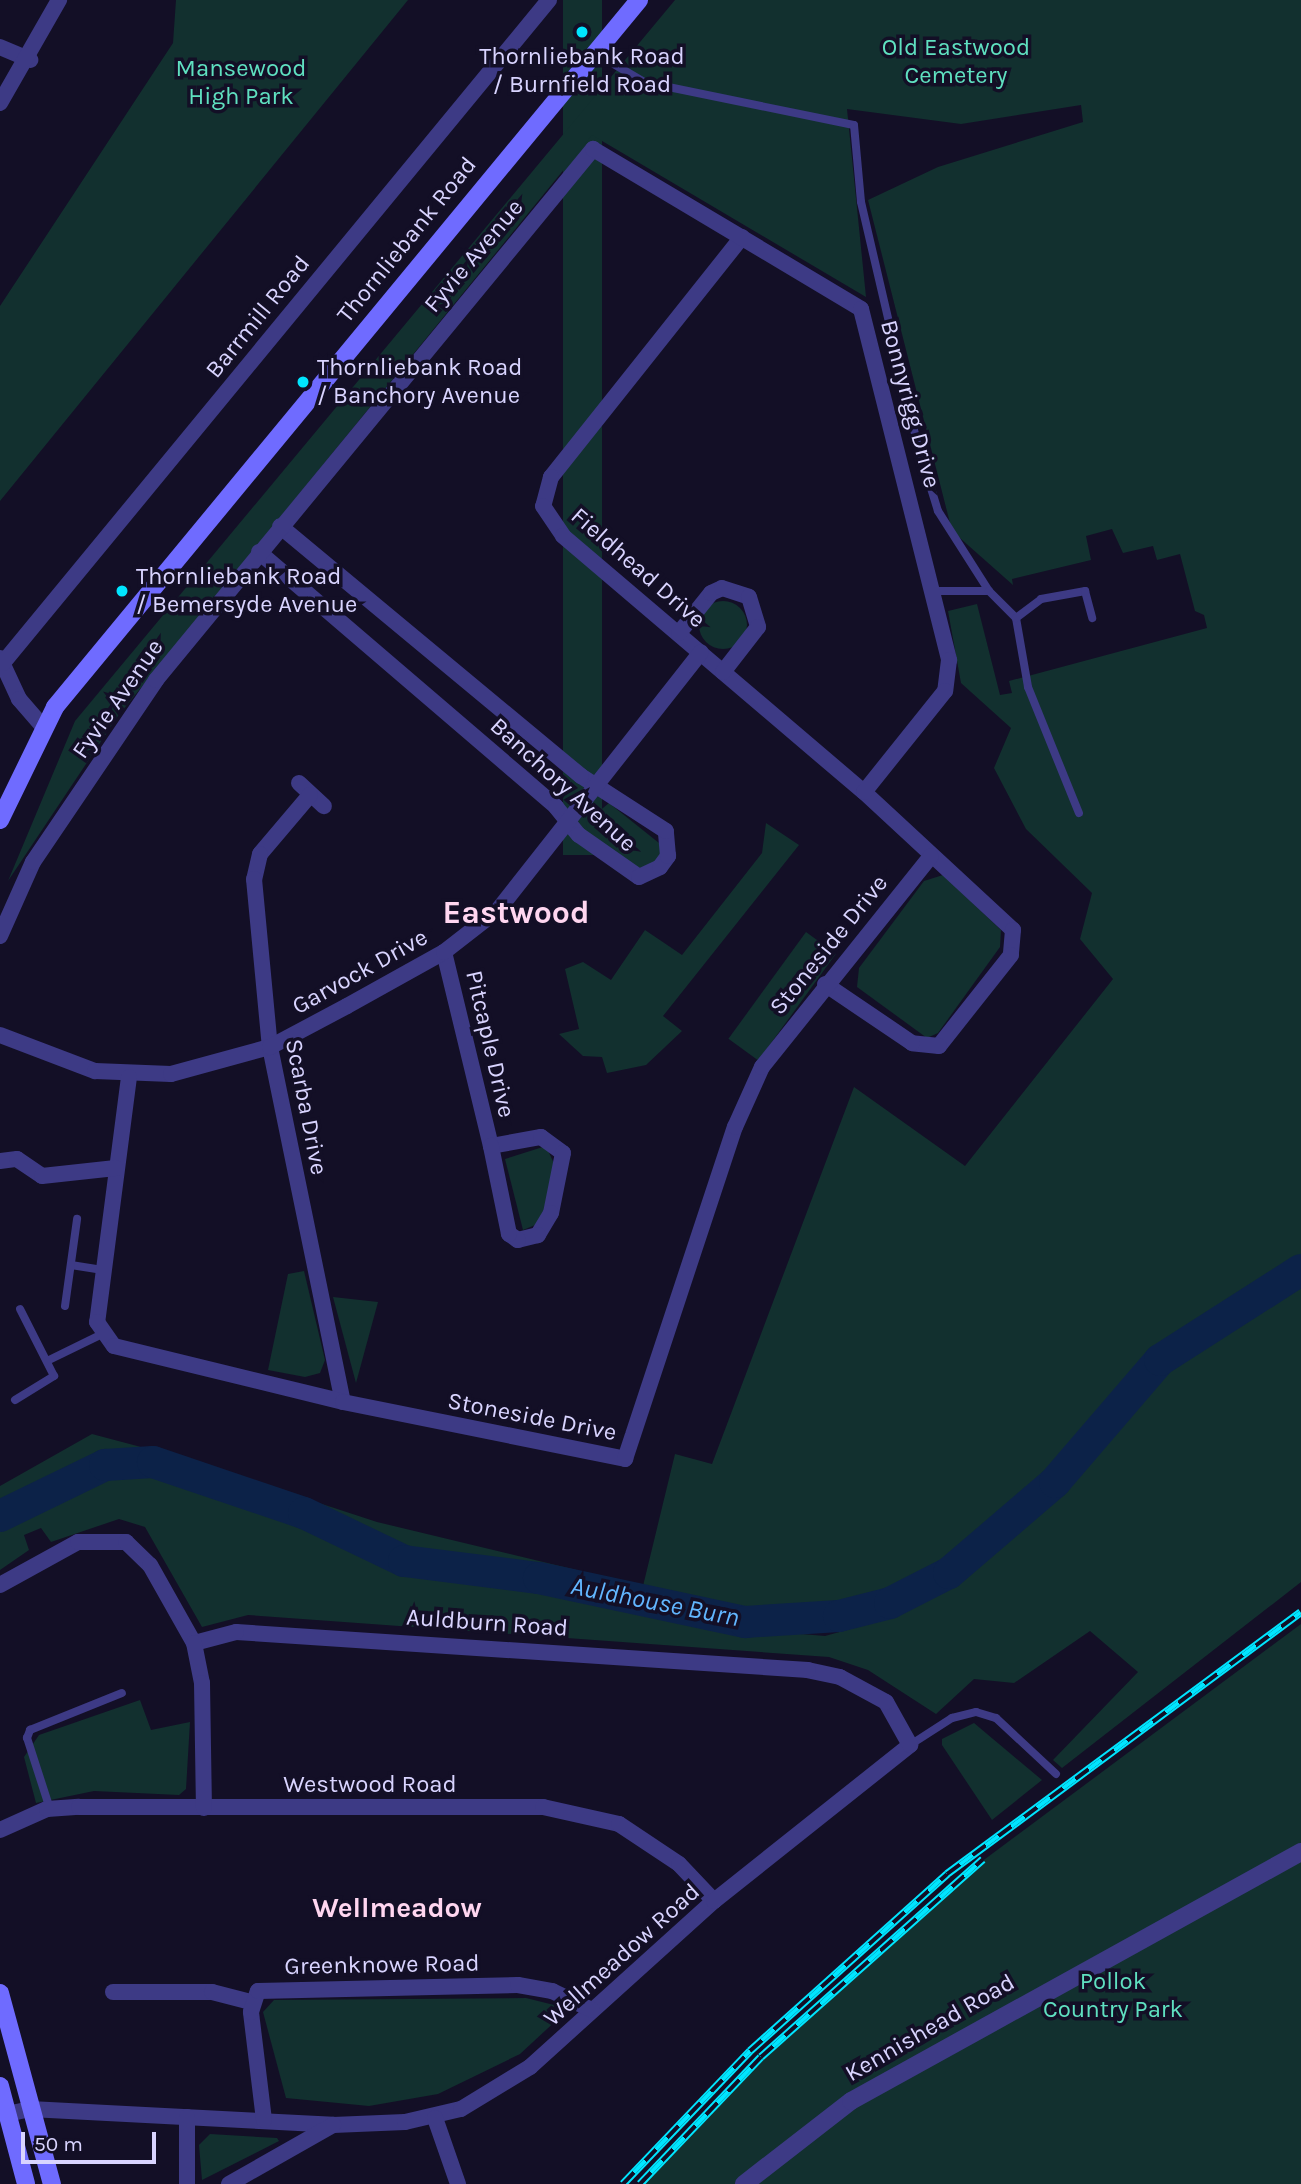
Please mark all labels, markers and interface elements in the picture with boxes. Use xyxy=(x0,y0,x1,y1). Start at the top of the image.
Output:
marker: Thornliebank Road / Burnfield Road xyxy=(574,24,590,40)
park label: Old Eastwood Cemetery xyxy=(882,34,1030,90)
place label: Thornliebank Road / Burnfield Road xyxy=(479,43,685,99)
park label: Mansewood High Park xyxy=(176,55,306,111)
street label: Thornliebank Road xyxy=(331,151,483,329)
street label: Fyvie Avenue xyxy=(418,193,530,319)
street label: Barrmill Road xyxy=(200,250,316,384)
street label: Bonnyrigg Drive xyxy=(874,317,946,491)
place label: Thornliebank Road / Banchory Avenue xyxy=(317,354,522,410)
marker: Thornliebank Road / Banchory Avenue xyxy=(295,374,311,390)
street label: Fieldhead Drive xyxy=(565,502,711,634)
place label: Thornliebank Road / Bemersyde Avenue xyxy=(136,563,357,619)
marker: Thornliebank Road / Bemersyde Avenue xyxy=(114,583,130,599)
street label: Fyvie Avenue xyxy=(66,634,170,764)
street label: Banchory Avenue xyxy=(484,712,642,858)
street label: Stoneside Drive xyxy=(764,869,894,1021)
district label: Eastwood xyxy=(442,894,590,932)
street label: Garvock Drive xyxy=(287,923,433,1021)
street label: Pitcaple Drive xyxy=(459,968,521,1120)
street label: Scarba Drive xyxy=(279,1037,333,1177)
street label: Stoneside Drive xyxy=(445,1387,619,1447)
water label: Auldhouse Burn xyxy=(568,1570,742,1634)
street label: Auldburn Road xyxy=(405,1603,569,1643)
street label: Westwood Road xyxy=(283,1771,457,1799)
street label: Wellmeadow Road xyxy=(538,1877,706,2033)
district label: Wellmeadow xyxy=(312,1891,482,1925)
street label: Greenknowe Road xyxy=(284,1949,480,1981)
street label: Kennishead Road xyxy=(840,1968,1020,2088)
park label: Pollok Country Park xyxy=(1043,1968,1183,2024)
scale bar xyxy=(24,2118,159,2162)
text: 50 m xyxy=(34,2132,83,2156)

